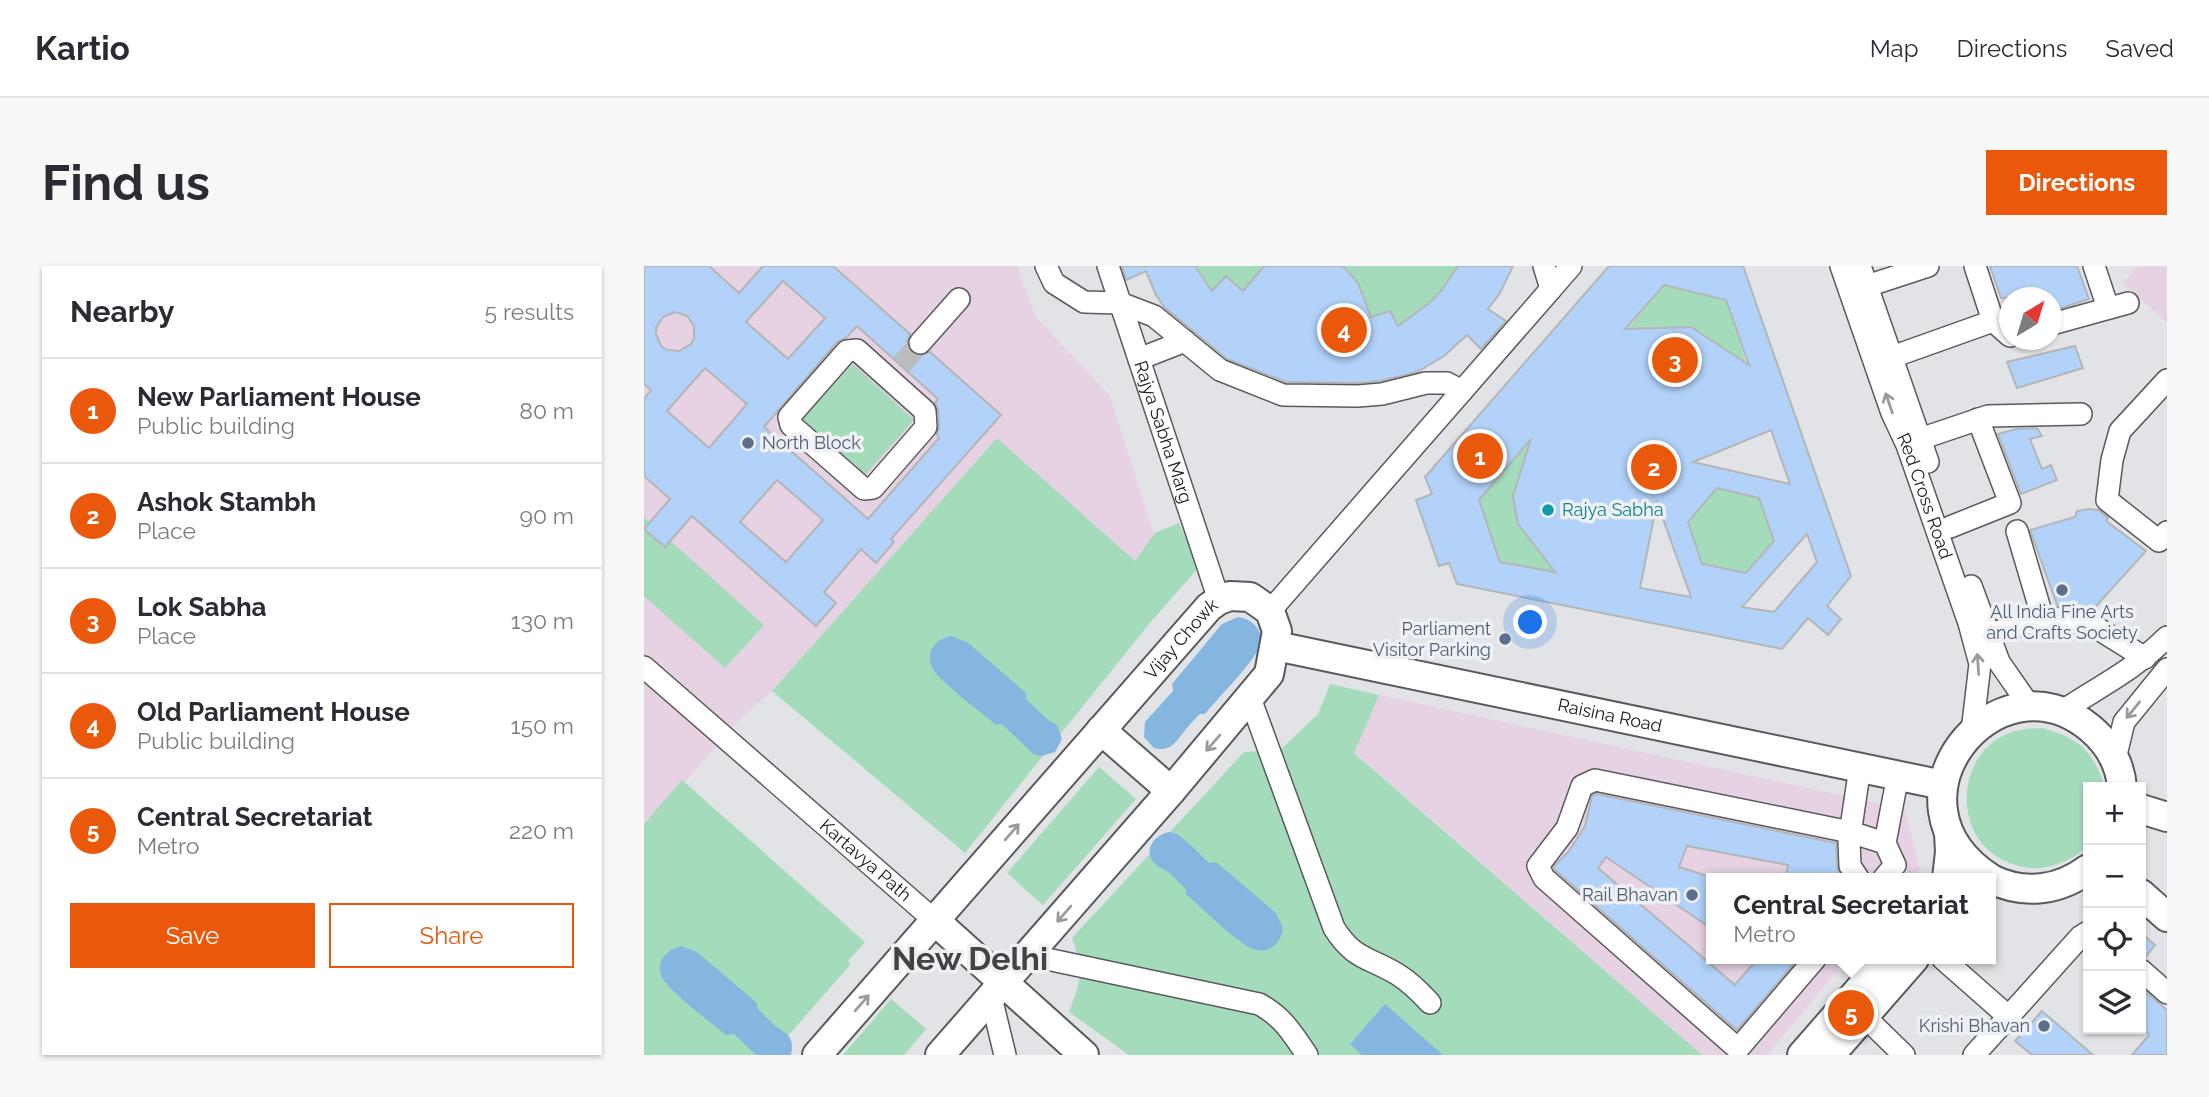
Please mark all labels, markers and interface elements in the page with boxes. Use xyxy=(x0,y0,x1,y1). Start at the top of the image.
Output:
text: Kartio xyxy=(35,29,130,68)
text: Map xyxy=(1870,34,1919,63)
text: Directions xyxy=(1957,34,2067,63)
text: Saved xyxy=(2105,34,2174,63)
button: Directions xyxy=(1986,150,2167,215)
text: Find us xyxy=(42,154,210,211)
north arrow xyxy=(1999,287,2062,350)
text: Nearby xyxy=(70,294,174,329)
text: 5 results xyxy=(485,298,574,325)
pin: 4 xyxy=(1321,304,1367,356)
pin: 3 xyxy=(1652,334,1698,386)
street label: Rajya Sabha Marg xyxy=(1130,358,1197,506)
text: New Parliament House xyxy=(137,382,421,412)
one-way arrow xyxy=(1882,393,1894,415)
text: 1 xyxy=(87,397,99,424)
text: 80 m xyxy=(519,397,574,424)
text: Public building xyxy=(137,412,295,439)
street label: Red Cross Road xyxy=(1893,429,1957,562)
pin: 1 xyxy=(1457,430,1503,482)
place label: North Block xyxy=(762,432,861,453)
marker: North Block xyxy=(740,435,756,451)
pin: 2 xyxy=(1631,441,1677,493)
text: Ashok Stambh xyxy=(137,487,316,517)
place label: Rajya Sabha xyxy=(1562,499,1664,520)
text: 2 xyxy=(87,502,99,529)
text: 90 m xyxy=(519,502,574,529)
marker: Rajya Sabha xyxy=(1540,502,1556,518)
text: Place xyxy=(137,517,196,544)
marker: All India Fine Arts and Crafts Society xyxy=(2054,582,2070,598)
text: Lok Sabha xyxy=(137,592,267,622)
street label: Vijay Chowk xyxy=(1140,593,1222,683)
place label: All India Fine Arts and Crafts Society xyxy=(1986,601,2138,643)
your location xyxy=(1513,605,1547,639)
text: 3 xyxy=(87,607,99,634)
text: 130 m xyxy=(511,607,574,634)
place label: Parliament Visitor Parking xyxy=(1373,618,1491,660)
text: Place xyxy=(137,622,196,649)
marker: Parliament Visitor Parking xyxy=(1497,631,1513,647)
one-way arrow xyxy=(1971,653,1984,676)
street label: Raisina Road xyxy=(1556,694,1664,736)
text: Old Parliament House xyxy=(137,697,410,727)
one-way arrow xyxy=(2126,700,2141,718)
text: 4 xyxy=(86,712,100,739)
text: 150 m xyxy=(511,712,574,739)
text: Public building xyxy=(137,727,295,754)
one-way arrow xyxy=(1205,733,1221,751)
map controls xyxy=(2083,782,2146,1034)
button: + xyxy=(2083,782,2146,845)
text: Central Secretariat xyxy=(137,802,373,832)
street label: Kartavya Path xyxy=(816,814,916,905)
text: 5 xyxy=(87,817,99,844)
text: 220 m xyxy=(509,817,574,844)
one-way arrow xyxy=(1004,823,1020,841)
text: Metro xyxy=(137,832,199,859)
button: − xyxy=(2083,845,2146,908)
popup xyxy=(1706,873,1996,964)
place label: Rail Bhavan xyxy=(1582,884,1678,905)
marker: Rail Bhavan xyxy=(1684,887,1700,903)
text: Central Secretariat xyxy=(1733,890,1969,920)
button: Save xyxy=(70,903,315,968)
button: Share xyxy=(329,903,574,968)
one-way arrow xyxy=(1056,905,1072,923)
button: locate xyxy=(2083,908,2146,971)
text: Metro xyxy=(1733,920,1796,947)
district label: New Delhi xyxy=(892,940,1048,977)
button: layers xyxy=(2083,971,2146,1034)
pin: 5 xyxy=(1828,987,1874,1039)
one-way arrow xyxy=(854,995,870,1013)
place label: Krishi Bhavan xyxy=(1919,1015,2030,1036)
marker: Krishi Bhavan xyxy=(2036,1018,2052,1034)

